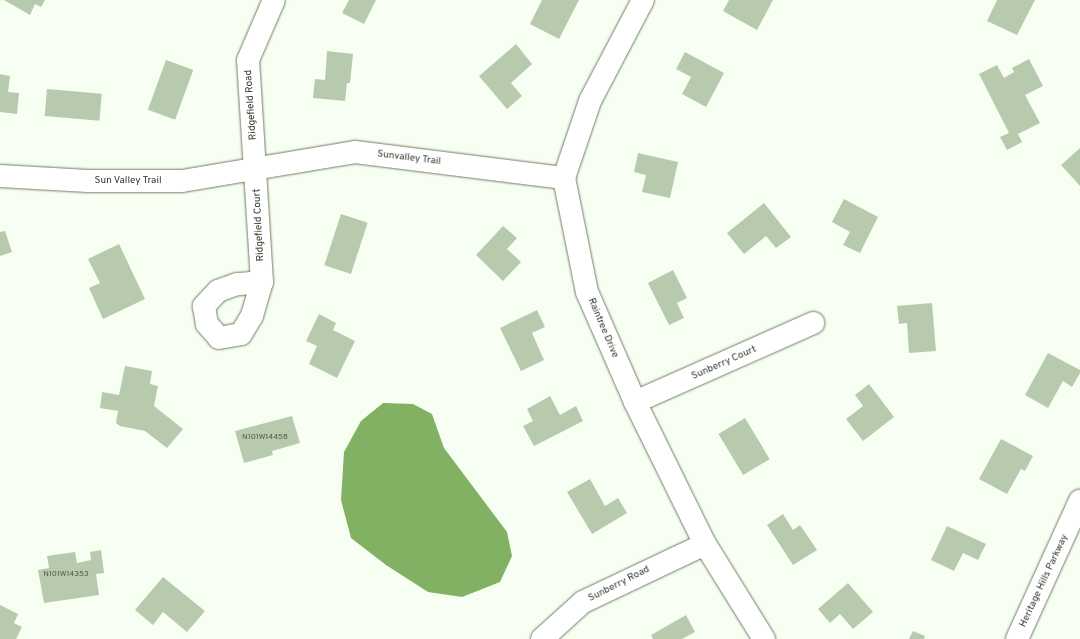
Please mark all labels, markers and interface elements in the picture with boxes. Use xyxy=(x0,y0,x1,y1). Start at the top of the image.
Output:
street label: Ridgefield Road xyxy=(243,69,259,141)
street label: Sunvalley Trail xyxy=(376,148,442,168)
street label: Sun Valley Trail xyxy=(94,175,162,187)
street label: Ridgefield Court xyxy=(251,188,267,262)
street label: Raintree Drive xyxy=(585,296,621,360)
street label: Sunberry Court xyxy=(690,343,758,383)
house number: N101W14458 xyxy=(242,433,288,443)
street label: Heritage Hills Parkway xyxy=(1017,533,1071,629)
street label: Sunberry Road xyxy=(586,563,652,605)
house number: N101W14353 xyxy=(43,570,89,580)

